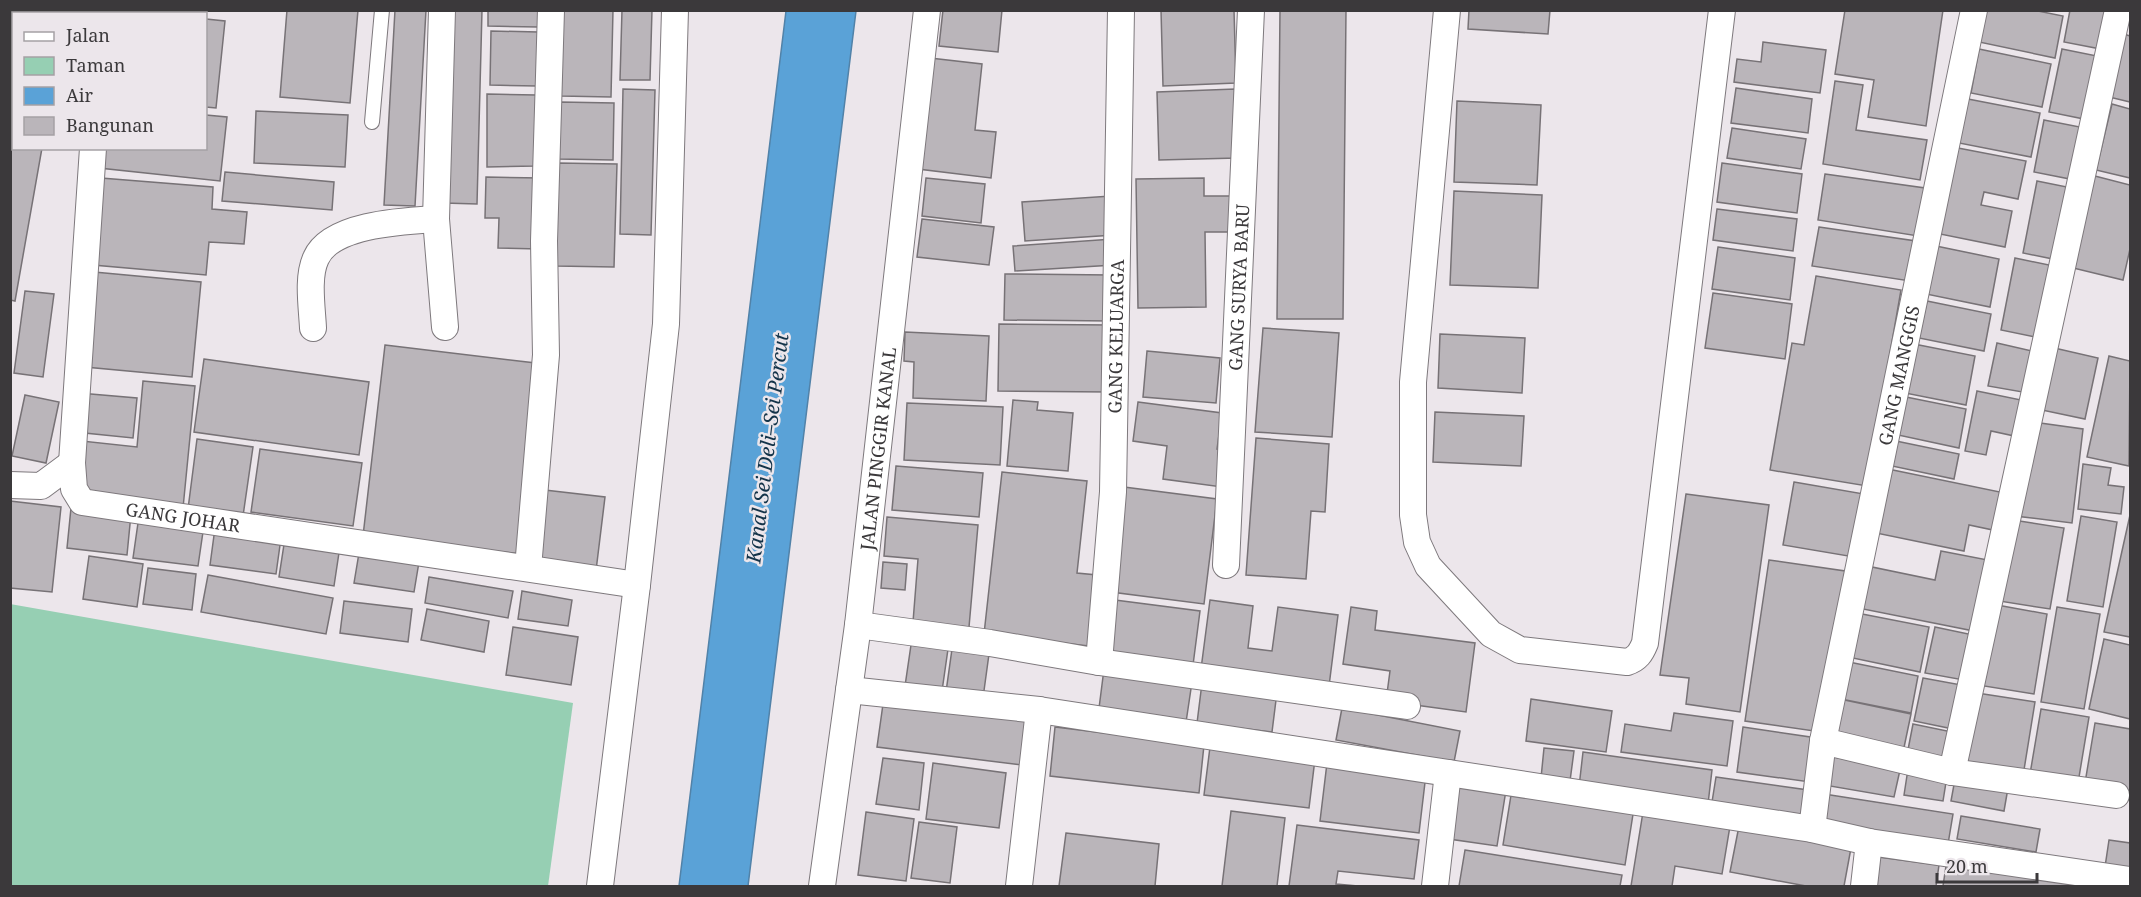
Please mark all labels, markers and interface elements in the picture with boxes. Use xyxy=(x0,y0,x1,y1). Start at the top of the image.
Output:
legend xyxy=(12,12,207,150)
text: Jalan xyxy=(65,23,110,47)
text: Taman xyxy=(66,53,126,77)
text: Air xyxy=(66,83,93,107)
text: Bangunan xyxy=(66,113,154,137)
street label: GANG SURYA BARU xyxy=(1223,203,1254,371)
street label: GANG KELUARGA xyxy=(1102,259,1129,414)
street label: GANG MANGGIS xyxy=(1872,303,1925,448)
water label: Kanal Sei Deli–Sei Percut xyxy=(739,331,795,565)
street label: JALAN PINGGIR KANAL xyxy=(854,346,901,553)
street label: GANG JOHAR xyxy=(124,497,242,538)
scale bar xyxy=(1937,846,2038,884)
text: 20 m xyxy=(1946,854,1988,878)

